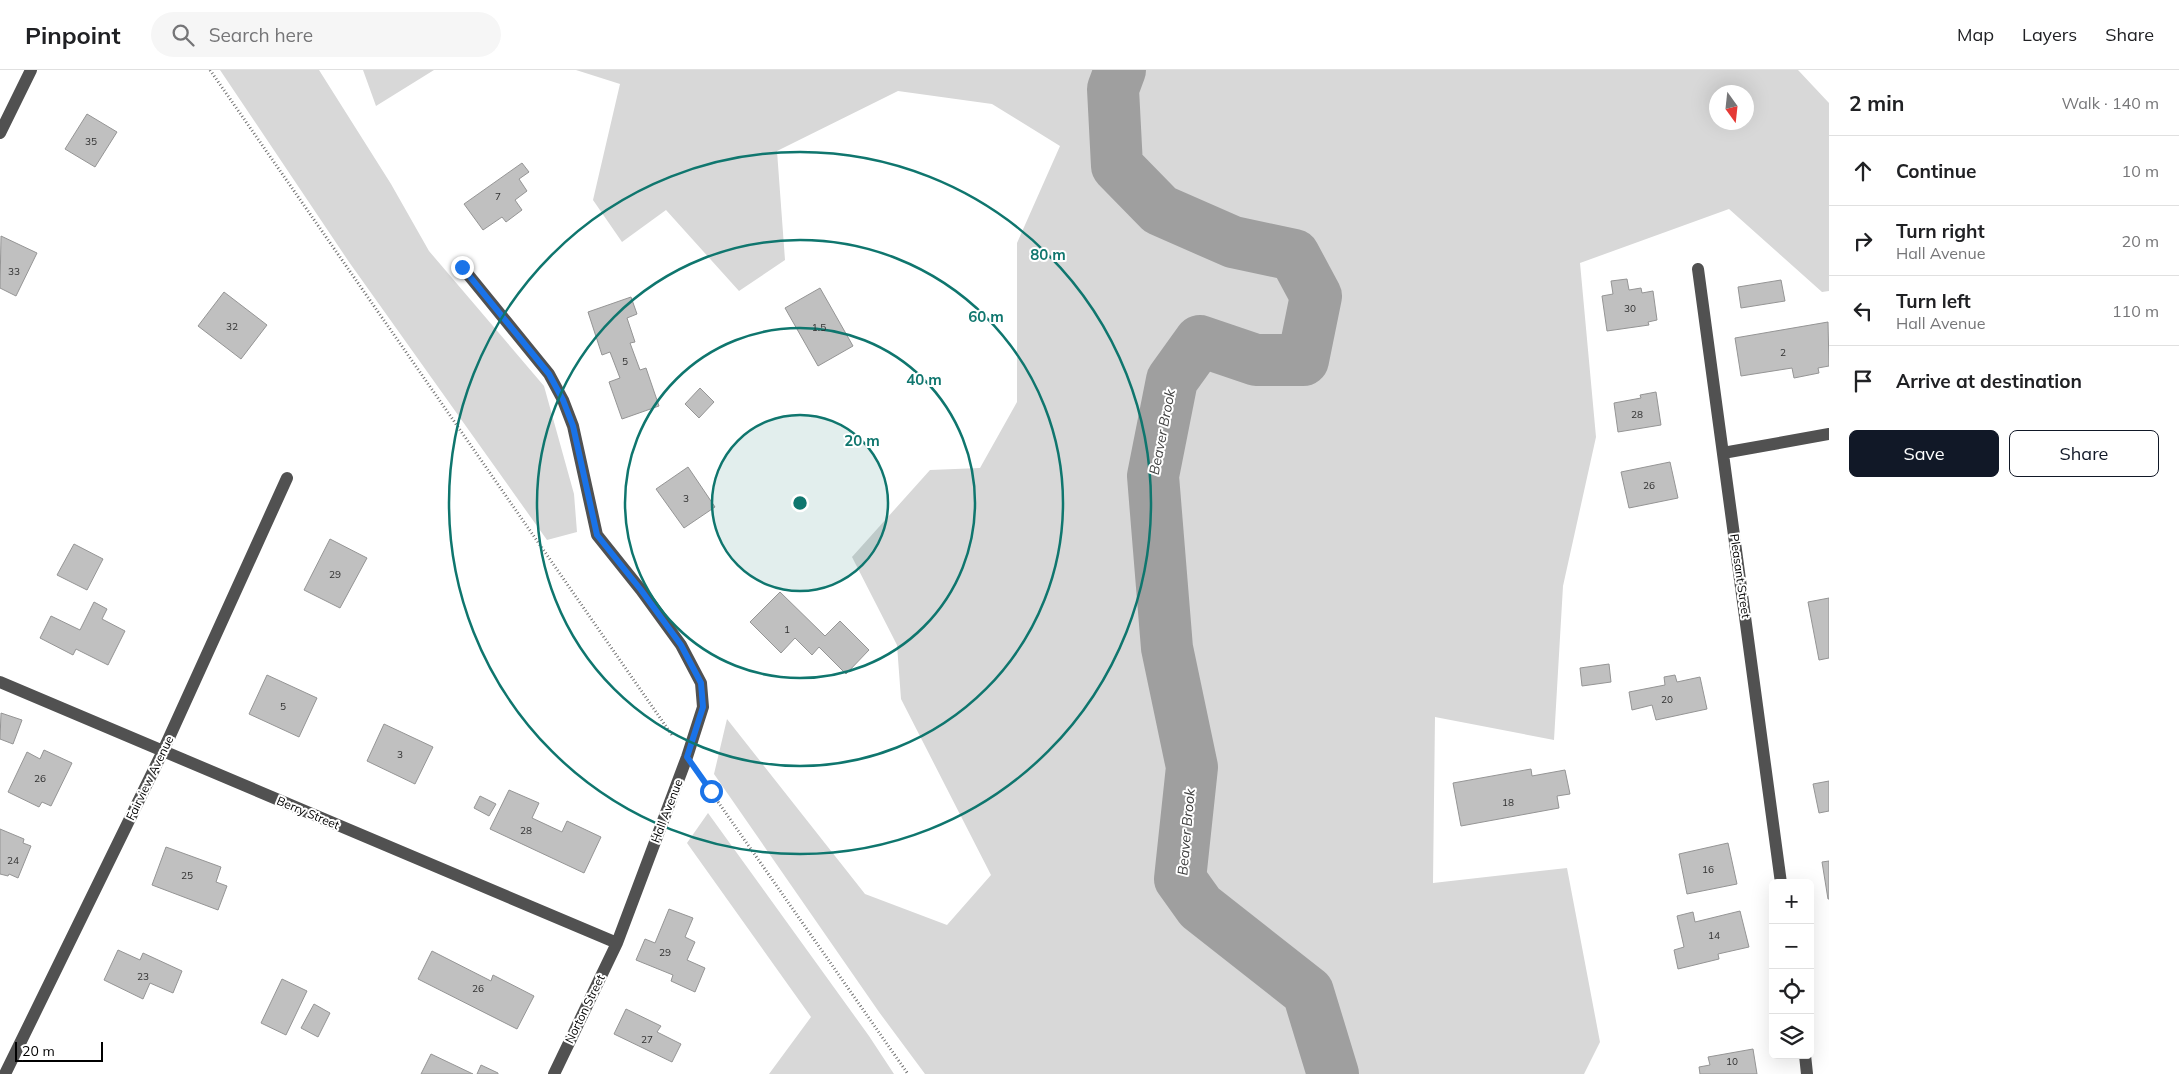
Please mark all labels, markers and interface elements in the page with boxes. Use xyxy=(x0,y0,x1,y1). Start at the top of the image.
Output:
search box xyxy=(151,12,501,57)
text: Pinpoint xyxy=(25,20,121,50)
icon: search xyxy=(169,21,197,49)
text: Search here xyxy=(209,23,313,47)
text: Map xyxy=(1957,23,1994,46)
text: Layers xyxy=(2022,23,2077,46)
text: Share xyxy=(2105,23,2154,46)
north arrow xyxy=(1709,85,1754,130)
text: 2 min xyxy=(1849,90,1904,116)
text: Walk · 140 m xyxy=(2061,93,2159,113)
house number: 35 xyxy=(85,135,97,148)
icon: ahead xyxy=(1849,157,1877,185)
text: Continue xyxy=(1896,159,1976,183)
text: 10 m xyxy=(2122,161,2159,181)
house number: 7 xyxy=(495,190,501,203)
text: Turn right xyxy=(1896,219,1985,243)
icon: right xyxy=(1849,227,1877,255)
text: 20 m xyxy=(2122,231,2159,251)
text: Hall Avenue xyxy=(1896,243,1985,263)
text: 80 m xyxy=(1030,245,1066,264)
route end xyxy=(451,256,474,279)
house number: 33 xyxy=(8,265,20,278)
text: Turn left xyxy=(1896,289,1971,313)
icon: left xyxy=(1849,297,1877,325)
text: 110 m xyxy=(2112,301,2159,321)
house number: 30 xyxy=(1624,302,1636,315)
text: 60 m xyxy=(968,307,1004,326)
text: Hall Avenue xyxy=(1896,313,1985,333)
house number: 32 xyxy=(226,320,238,333)
house number: 1.5 xyxy=(812,321,826,334)
house number: 2 xyxy=(1780,346,1786,359)
house number: 5 xyxy=(622,355,628,368)
icon: arrive xyxy=(1849,367,1877,395)
text: Arrive at destination xyxy=(1896,369,2082,393)
text: 40 m xyxy=(906,370,942,389)
water label: Beaver Brook xyxy=(1145,387,1179,476)
house number: 28 xyxy=(1631,408,1643,421)
button: Save xyxy=(1849,430,1999,477)
button: Share xyxy=(2009,430,2159,477)
text: 20 m xyxy=(844,431,880,450)
house number: 26 xyxy=(1643,479,1655,492)
house number: 3 xyxy=(683,492,689,505)
centre of rings xyxy=(791,494,809,512)
street label: Pleasant Street xyxy=(1727,533,1754,619)
house number: 29 xyxy=(329,568,341,581)
house number: 1 xyxy=(784,623,790,636)
house number: 20 xyxy=(1661,693,1673,706)
house number: 5 xyxy=(280,700,286,713)
street label: Fairview Avenue xyxy=(123,733,177,823)
house number: 3 xyxy=(397,748,403,761)
house number: 26 xyxy=(34,772,46,785)
street label: Hall Avenue xyxy=(648,777,686,845)
route start xyxy=(700,780,723,803)
water label: Beaver Brook xyxy=(1173,787,1199,876)
street label: Berry Street xyxy=(275,793,342,832)
house number: 18 xyxy=(1502,796,1514,809)
house number: 28 xyxy=(520,824,532,837)
house number: 24 xyxy=(7,854,19,867)
house number: 16 xyxy=(1702,863,1714,876)
house number: 25 xyxy=(181,869,193,882)
map controls xyxy=(1769,879,1814,1059)
button: + xyxy=(1769,879,1814,924)
button: − xyxy=(1769,924,1814,969)
house number: 14 xyxy=(1708,929,1720,942)
house number: 29 xyxy=(659,946,671,959)
button: locate xyxy=(1769,969,1814,1014)
house number: 23 xyxy=(137,970,149,983)
street label: Norton Street xyxy=(561,972,608,1046)
house number: 26 xyxy=(472,982,484,995)
button: layers xyxy=(1769,1014,1814,1059)
house number: 27 xyxy=(641,1033,653,1046)
scale bar xyxy=(15,1039,102,1062)
text: 20 m xyxy=(22,1042,55,1060)
house number: 10 xyxy=(1726,1055,1738,1068)

